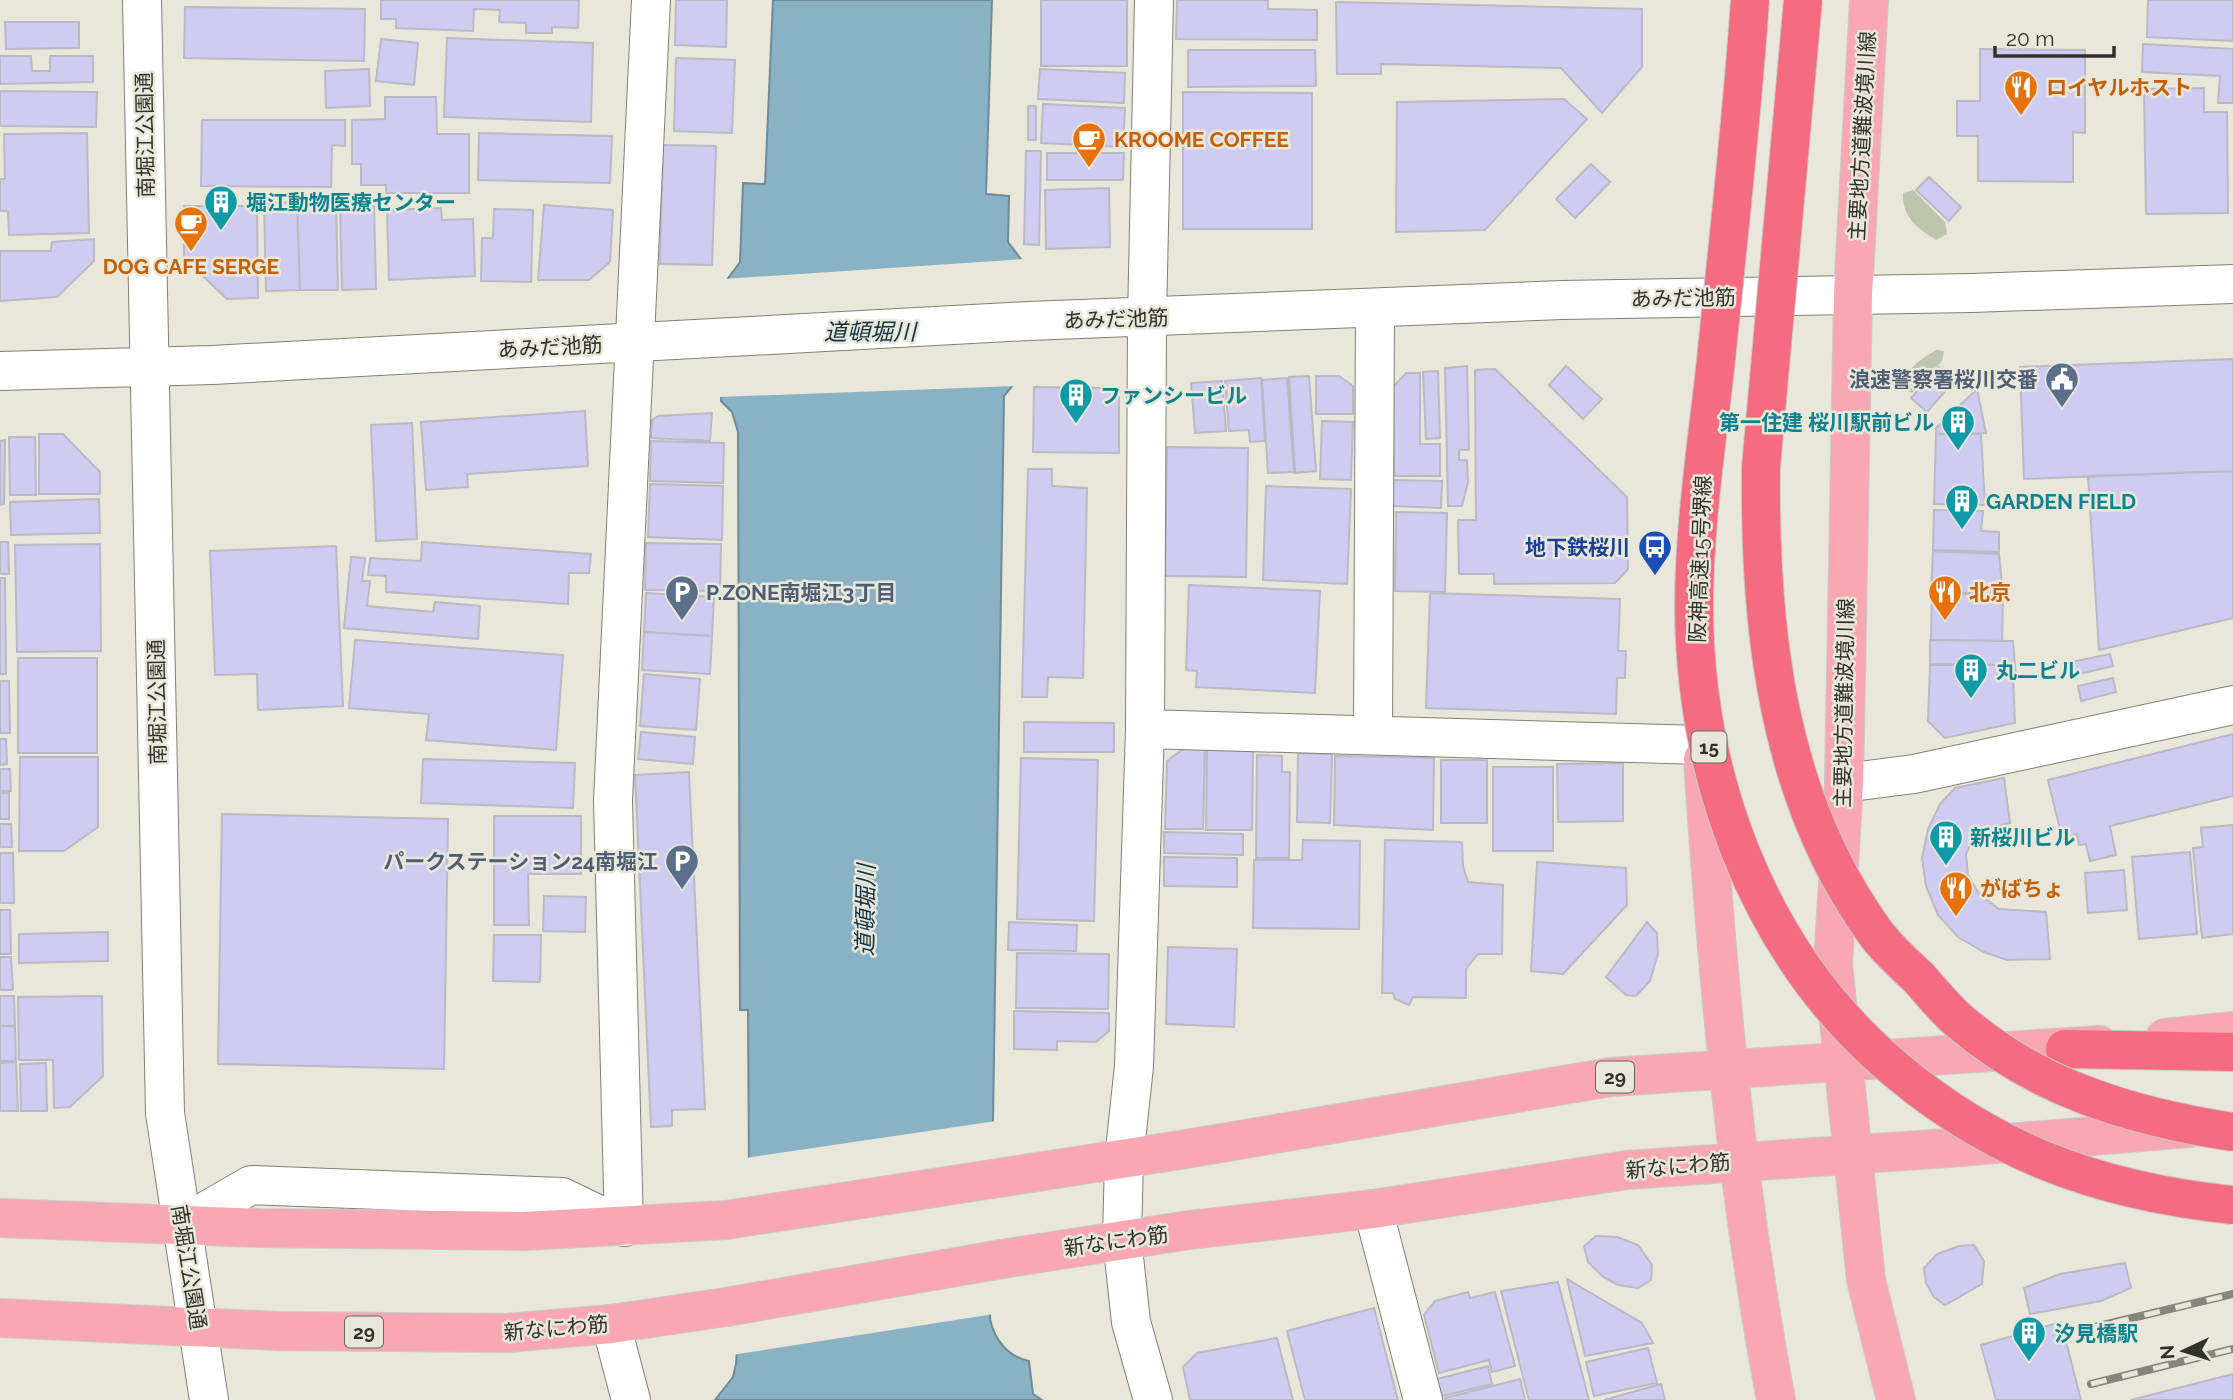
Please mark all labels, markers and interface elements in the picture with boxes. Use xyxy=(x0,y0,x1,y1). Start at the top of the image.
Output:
scale bar xyxy=(1995,14,2114,58)
text: 20 m xyxy=(2006,26,2054,51)
street label: 主要地方道難波境川線 xyxy=(1844,30,1880,242)
restaurant icon: ロイヤルホスト xyxy=(2002,68,2040,117)
street label: 南堀江公園通 xyxy=(131,72,159,198)
place label: ロイヤルホスト xyxy=(2046,75,2192,100)
cafe icon: KROOME COFFEE xyxy=(1070,120,1108,169)
place label: KROOME COFFEE xyxy=(1114,127,1289,152)
building icon: 堀江動物医療センター xyxy=(202,183,240,232)
place label: 堀江動物医療センター xyxy=(246,190,456,215)
cafe icon: DOG CAFE SERGE xyxy=(172,204,210,253)
place label: DOG CAFE SERGE xyxy=(103,254,279,279)
street label: あみだ池筋 xyxy=(1630,285,1736,311)
street label: あみだ池筋 xyxy=(1063,305,1169,333)
water label: 道頓堀川 xyxy=(824,318,919,345)
street label: あみだ池筋 xyxy=(497,332,603,362)
public building icon: 浪速警察署桜川交番 xyxy=(2043,360,2081,409)
place label: 浪速警察署桜川交番 xyxy=(1849,367,2038,392)
building icon: ファンシービル xyxy=(1057,376,1095,425)
place label: ファンシービル xyxy=(1100,383,1247,408)
building icon: 第一住建 桜川駅前ビル xyxy=(1939,403,1977,452)
place label: 第一住建 桜川駅前ビル xyxy=(1719,410,1934,435)
street label: 阪神高速15号堺線 xyxy=(1685,475,1715,643)
building icon: GARDEN FIELD xyxy=(1943,482,1981,531)
place label: GARDEN FIELD xyxy=(1986,489,2136,514)
bus stop icon: 地下鉄桜川 xyxy=(1636,528,1674,577)
place label: 地下鉄桜川 xyxy=(1525,535,1630,560)
parking icon: P.ZONE南堀江3丁目 xyxy=(663,573,701,622)
restaurant icon: 北京 xyxy=(1926,573,1964,622)
place label: P.ZONE南堀江3丁目 xyxy=(706,580,896,605)
place label: 北京 xyxy=(1969,580,2011,605)
street label: 主要地方道難波境川線 xyxy=(1830,598,1858,808)
street label: 南堀江公園通 xyxy=(143,639,171,765)
building icon: 丸二ビル xyxy=(1952,651,1990,700)
place label: 丸二ビル xyxy=(1996,658,2080,683)
road number: 15 xyxy=(1692,732,1726,762)
building icon: 新桜川ビル xyxy=(1927,818,1965,867)
place label: 新桜川ビル xyxy=(1970,825,2075,850)
parking icon: パークステーション24南堀江 xyxy=(663,842,701,891)
place label: パークステーション24南堀江 xyxy=(383,849,658,874)
water label: 道頓堀川 xyxy=(851,861,879,956)
restaurant icon: がばちょ xyxy=(1937,869,1975,918)
place label: がばちょ xyxy=(1980,876,2064,901)
road number: 29 xyxy=(1596,1062,1634,1092)
street label: 新なにわ筋 xyxy=(1625,1149,1731,1183)
street label: 南堀江公園通 xyxy=(167,1203,211,1331)
street label: 新なにわ筋 xyxy=(1062,1221,1170,1261)
street label: 新なにわ筋 xyxy=(503,1311,609,1345)
building icon: 汐見橋駅 xyxy=(2010,1314,2048,1363)
road number: 29 xyxy=(345,1316,383,1348)
north arrow xyxy=(2149,1316,2219,1386)
place label: 汐見橋駅 xyxy=(2054,1321,2138,1346)
text: N xyxy=(2156,1344,2179,1360)

